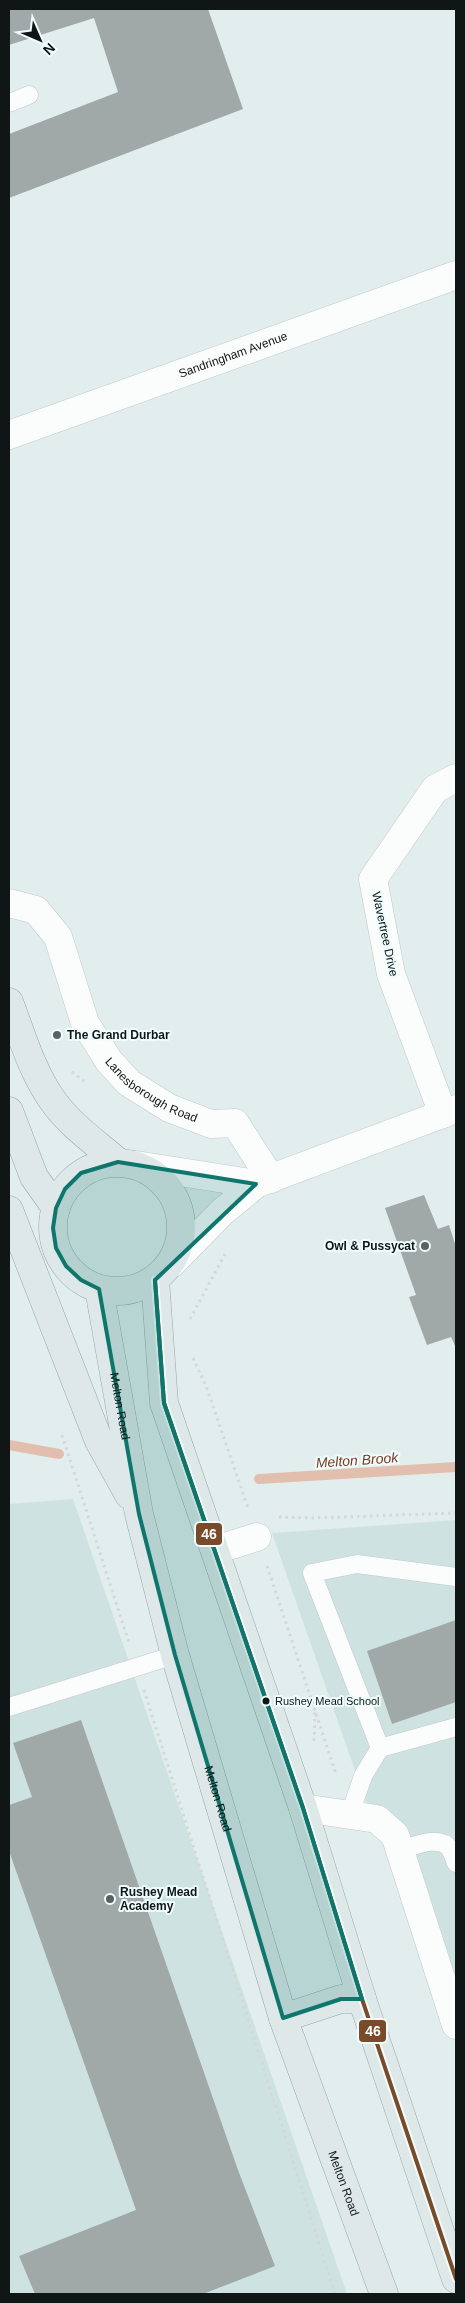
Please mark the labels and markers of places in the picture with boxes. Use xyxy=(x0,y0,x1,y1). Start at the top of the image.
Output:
place label: The Grand Durbar xyxy=(67,1028,170,1042)
marker: The Grand Durbar xyxy=(51,1029,63,1041)
place label: Owl & Pussycat xyxy=(325,1239,415,1253)
marker: Owl & Pussycat xyxy=(419,1240,431,1252)
place label: Rushey Mead School xyxy=(275,1695,380,1707)
marker: Rushey Mead School xyxy=(261,1696,271,1706)
place label: Rushey Mead Academy xyxy=(120,1885,197,1913)
marker: Rushey Mead Academy xyxy=(104,1893,116,1905)

